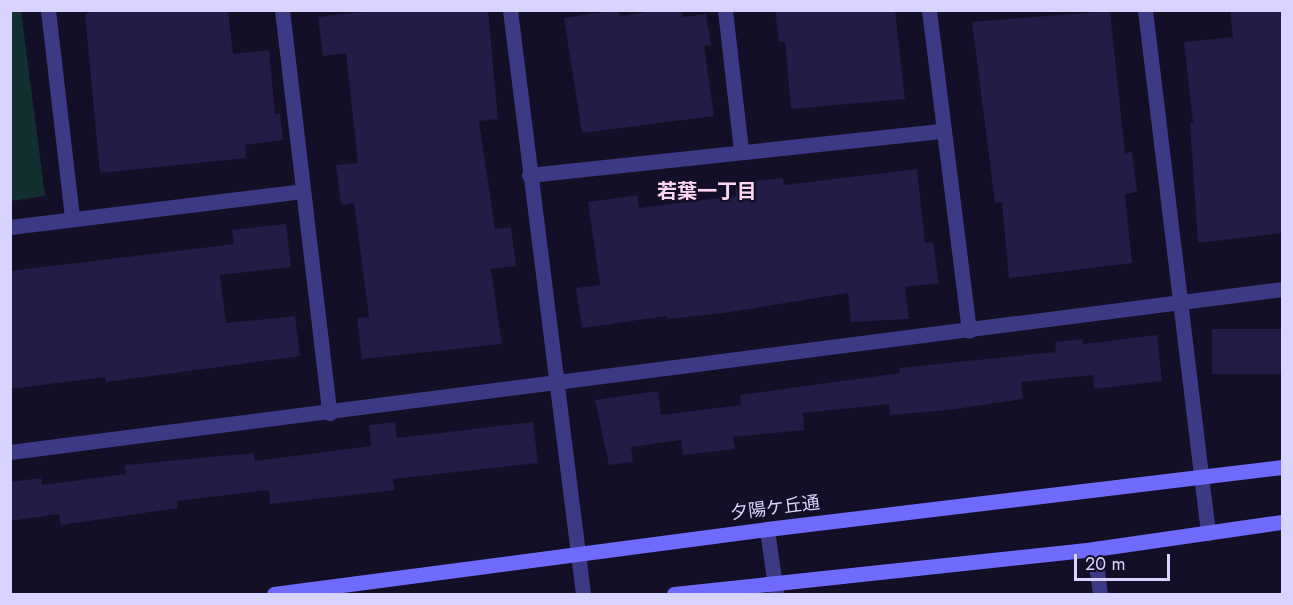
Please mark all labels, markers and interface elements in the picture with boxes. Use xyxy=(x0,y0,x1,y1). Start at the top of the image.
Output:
district label: 若葉一丁目 xyxy=(657,179,757,203)
street label: 夕陽ケ丘通 xyxy=(729,492,821,524)
scale bar xyxy=(1077,542,1173,580)
text: 20 m xyxy=(1085,551,1125,577)

